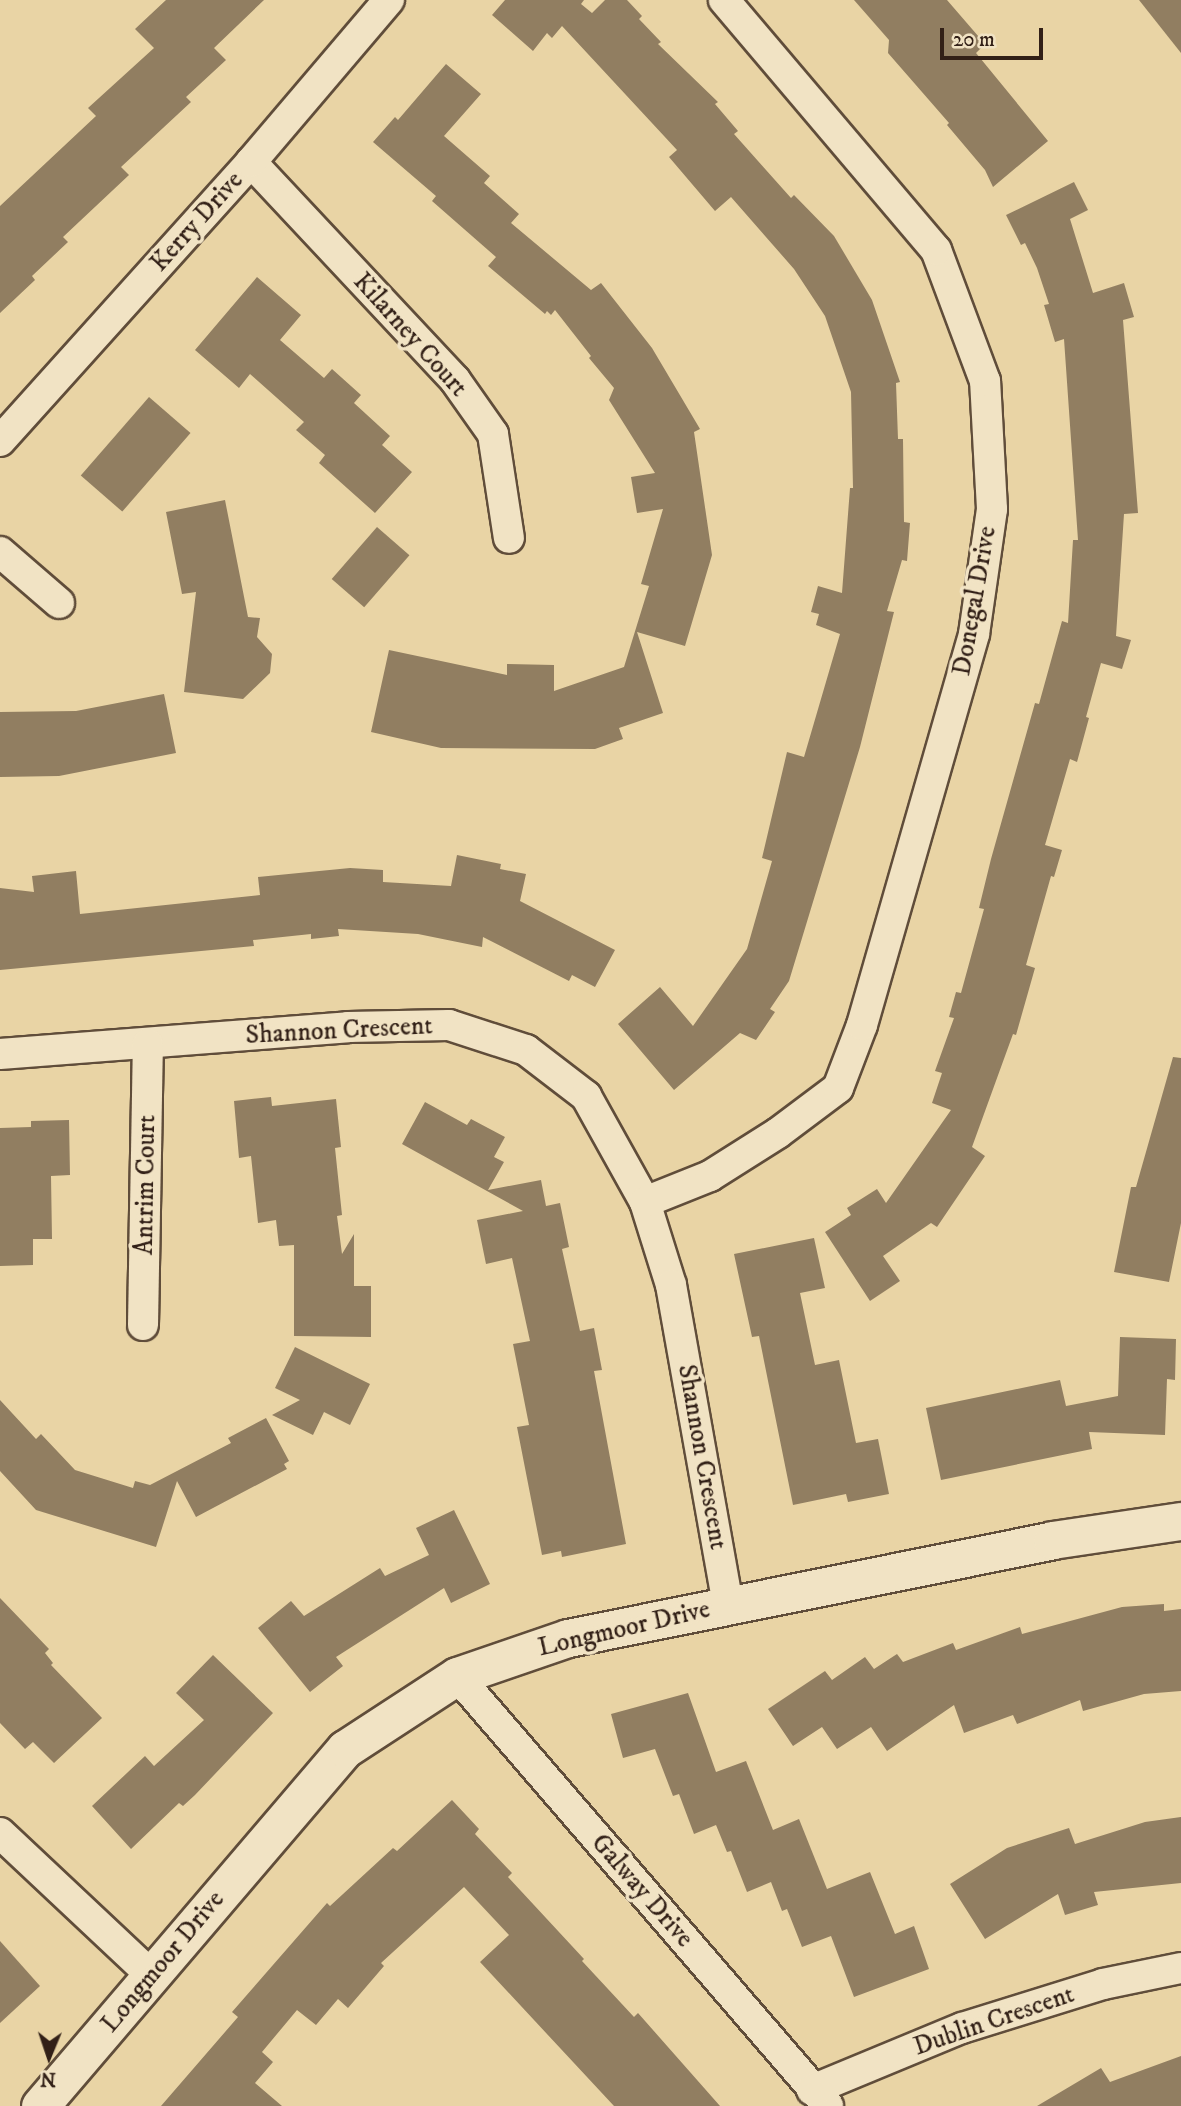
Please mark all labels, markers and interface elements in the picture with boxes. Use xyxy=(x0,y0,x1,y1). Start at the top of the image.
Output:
scale bar xyxy=(943,14,1046,58)
text: 20 m xyxy=(953,27,995,53)
street label: Kerry Drive xyxy=(144,166,250,278)
street label: Kilarney Court xyxy=(346,267,474,403)
street label: Donegal Drive xyxy=(947,524,1003,678)
street label: Shannon Crescent xyxy=(245,1011,433,1051)
street label: Antrim Court xyxy=(129,1115,163,1255)
street label: Shannon Crescent xyxy=(670,1362,734,1552)
street label: Longmoor Drive xyxy=(535,1594,713,1664)
street label: Galway Drive xyxy=(584,1828,700,1954)
street label: Longmoor Drive xyxy=(95,1885,231,2039)
street label: Dublin Crescent xyxy=(910,1979,1078,2063)
north arrow xyxy=(14,2022,84,2092)
text: N xyxy=(40,2067,56,2090)

